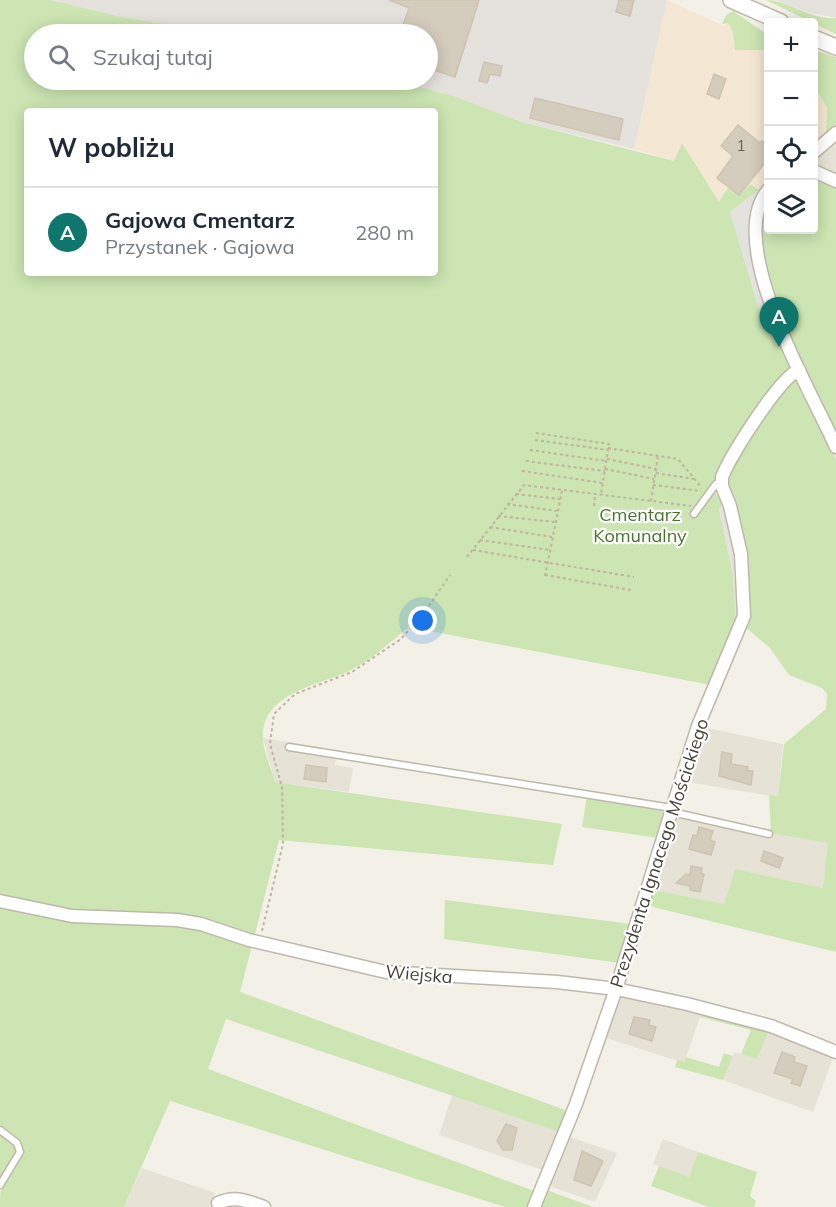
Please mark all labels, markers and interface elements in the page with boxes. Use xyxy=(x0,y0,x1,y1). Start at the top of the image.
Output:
map controls xyxy=(764,18,818,234)
button: + xyxy=(764,18,818,72)
search box xyxy=(24,24,438,90)
icon: search xyxy=(45,41,78,74)
text: Szukaj tutaj xyxy=(93,43,213,71)
button: − xyxy=(764,72,818,126)
button: locate xyxy=(764,126,818,180)
text: W pobliżu xyxy=(48,131,175,164)
house number: 1 xyxy=(736,136,746,155)
button: layers xyxy=(764,180,818,234)
text: Gajowa Cmentarz xyxy=(105,206,295,234)
text: A xyxy=(60,220,75,245)
text: 280 m xyxy=(355,220,414,245)
text: Przystanek · Gajowa xyxy=(105,234,294,259)
pin: A xyxy=(760,298,798,347)
park label: Cmentarz Komunalny xyxy=(593,503,687,547)
your location xyxy=(408,606,437,635)
street label: Prezydenta Ignacego Mościckiego xyxy=(605,715,713,991)
street label: Wiejska xyxy=(384,960,454,988)

